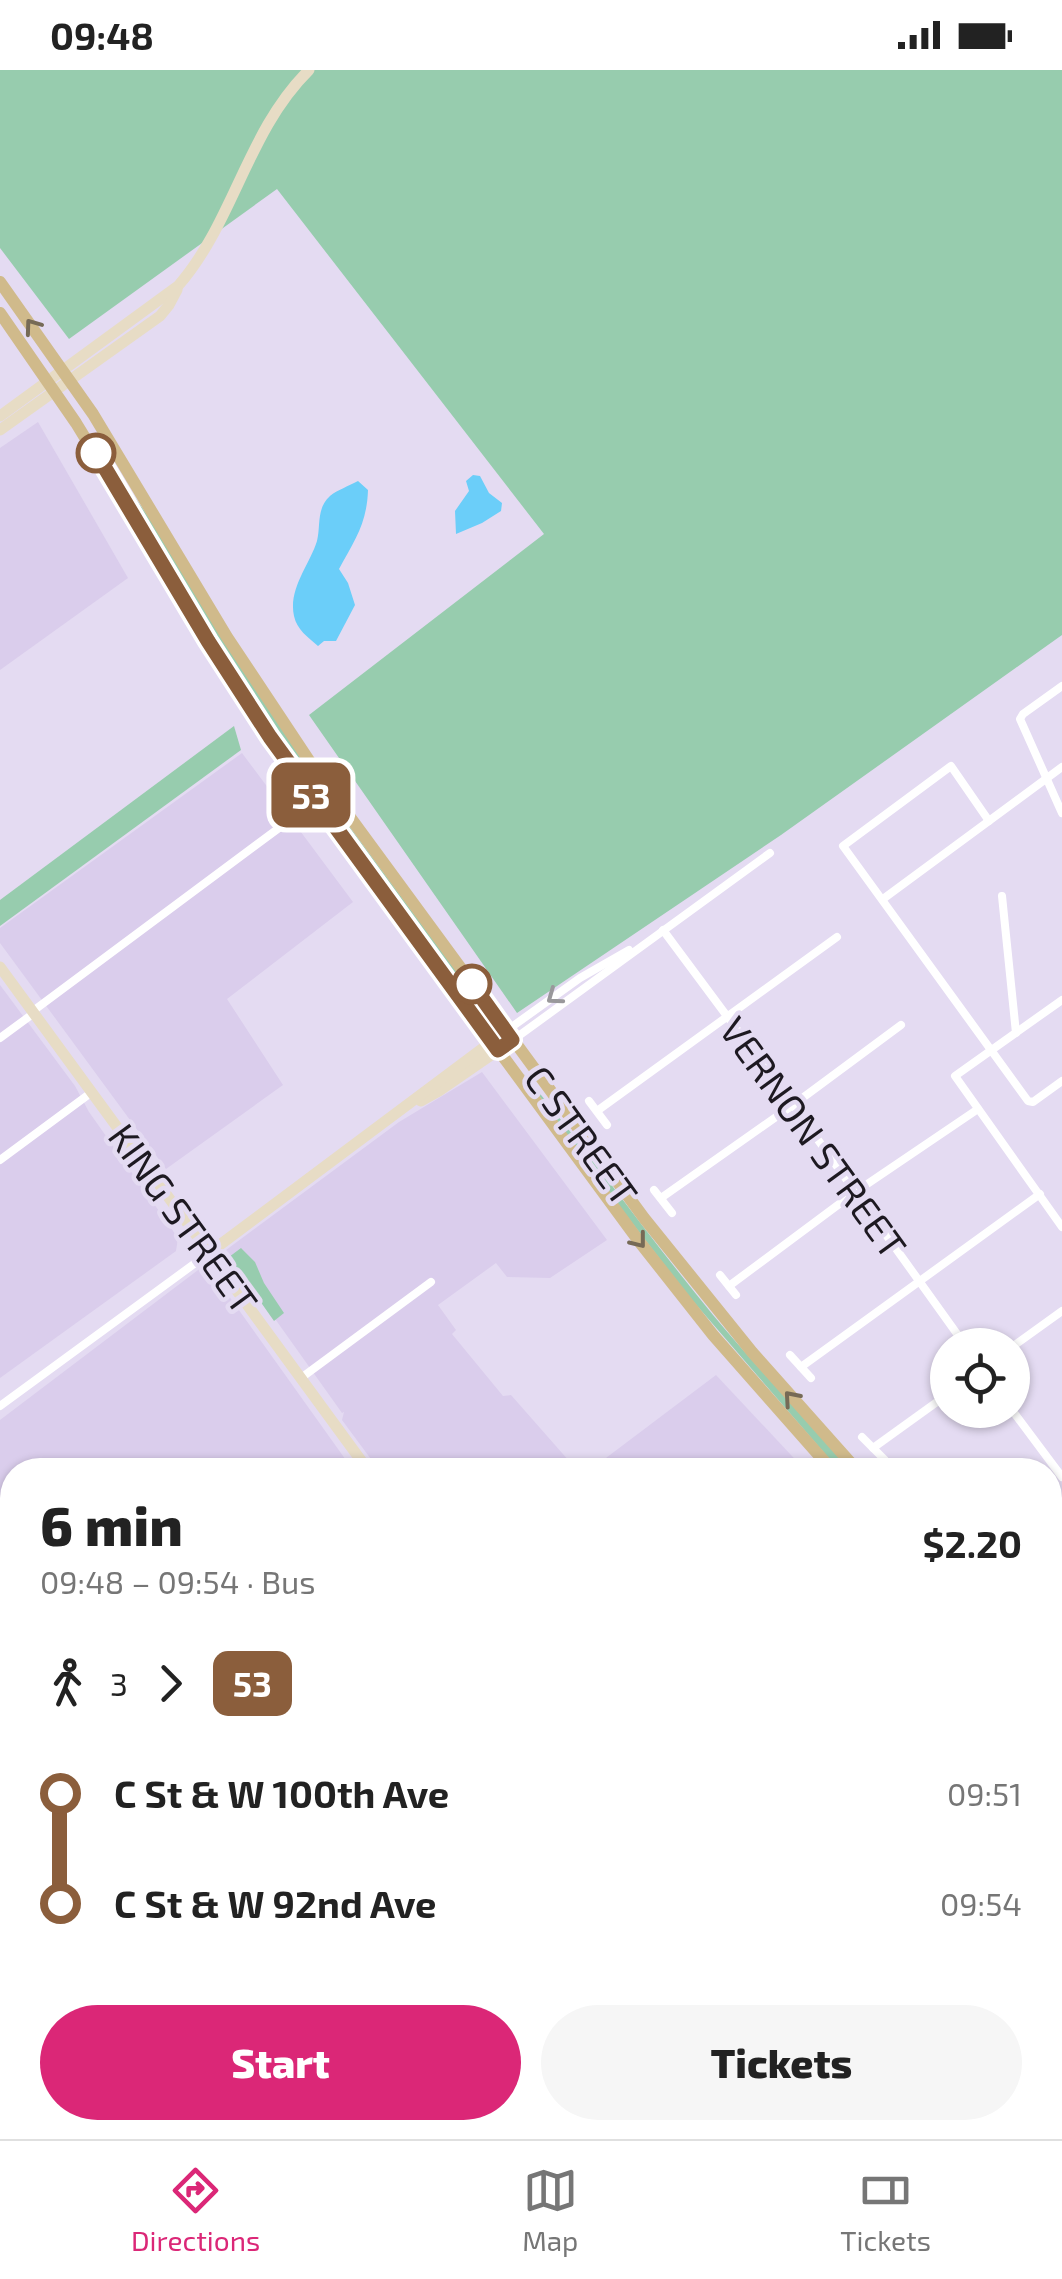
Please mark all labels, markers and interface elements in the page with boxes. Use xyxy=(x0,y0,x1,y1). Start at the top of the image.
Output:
text: 09:48 xyxy=(50,12,154,58)
one-way arrow xyxy=(26,319,44,337)
unlabelled marker xyxy=(77,434,115,472)
line badge: 53 xyxy=(266,762,356,828)
text: 53 xyxy=(291,774,331,816)
unlabelled marker xyxy=(453,965,491,1003)
one-way arrow xyxy=(546,985,565,1003)
street label: VERNON STREET xyxy=(711,1007,917,1267)
street label: C STREET xyxy=(516,1056,648,1214)
street label: KING STREET xyxy=(100,1114,268,1322)
one-way arrow xyxy=(627,1230,645,1248)
map controls xyxy=(930,1328,1030,1428)
button: locate xyxy=(930,1328,1030,1428)
one-way arrow xyxy=(785,1391,803,1410)
text: 6 min xyxy=(40,1491,183,1557)
text: $2.20 xyxy=(923,1520,1022,1566)
text: 09:48 – 09:54 · Bus xyxy=(40,1562,316,1600)
icon: walk xyxy=(40,1656,95,1711)
icon: forward xyxy=(143,1656,198,1711)
text: 53 xyxy=(233,1662,272,1704)
text: 3 xyxy=(110,1664,128,1702)
text: C St & W 100th Ave xyxy=(114,1770,449,1816)
text: 09:51 xyxy=(947,1774,1022,1812)
text: C St & W 92nd Ave xyxy=(114,1880,437,1926)
text: 09:54 xyxy=(940,1884,1022,1922)
button: Start xyxy=(40,2005,521,2120)
button: Tickets xyxy=(541,2005,1022,2120)
tab: Directions xyxy=(131,2163,260,2257)
tab: Map xyxy=(522,2163,578,2257)
tab: Tickets xyxy=(840,2163,931,2257)

